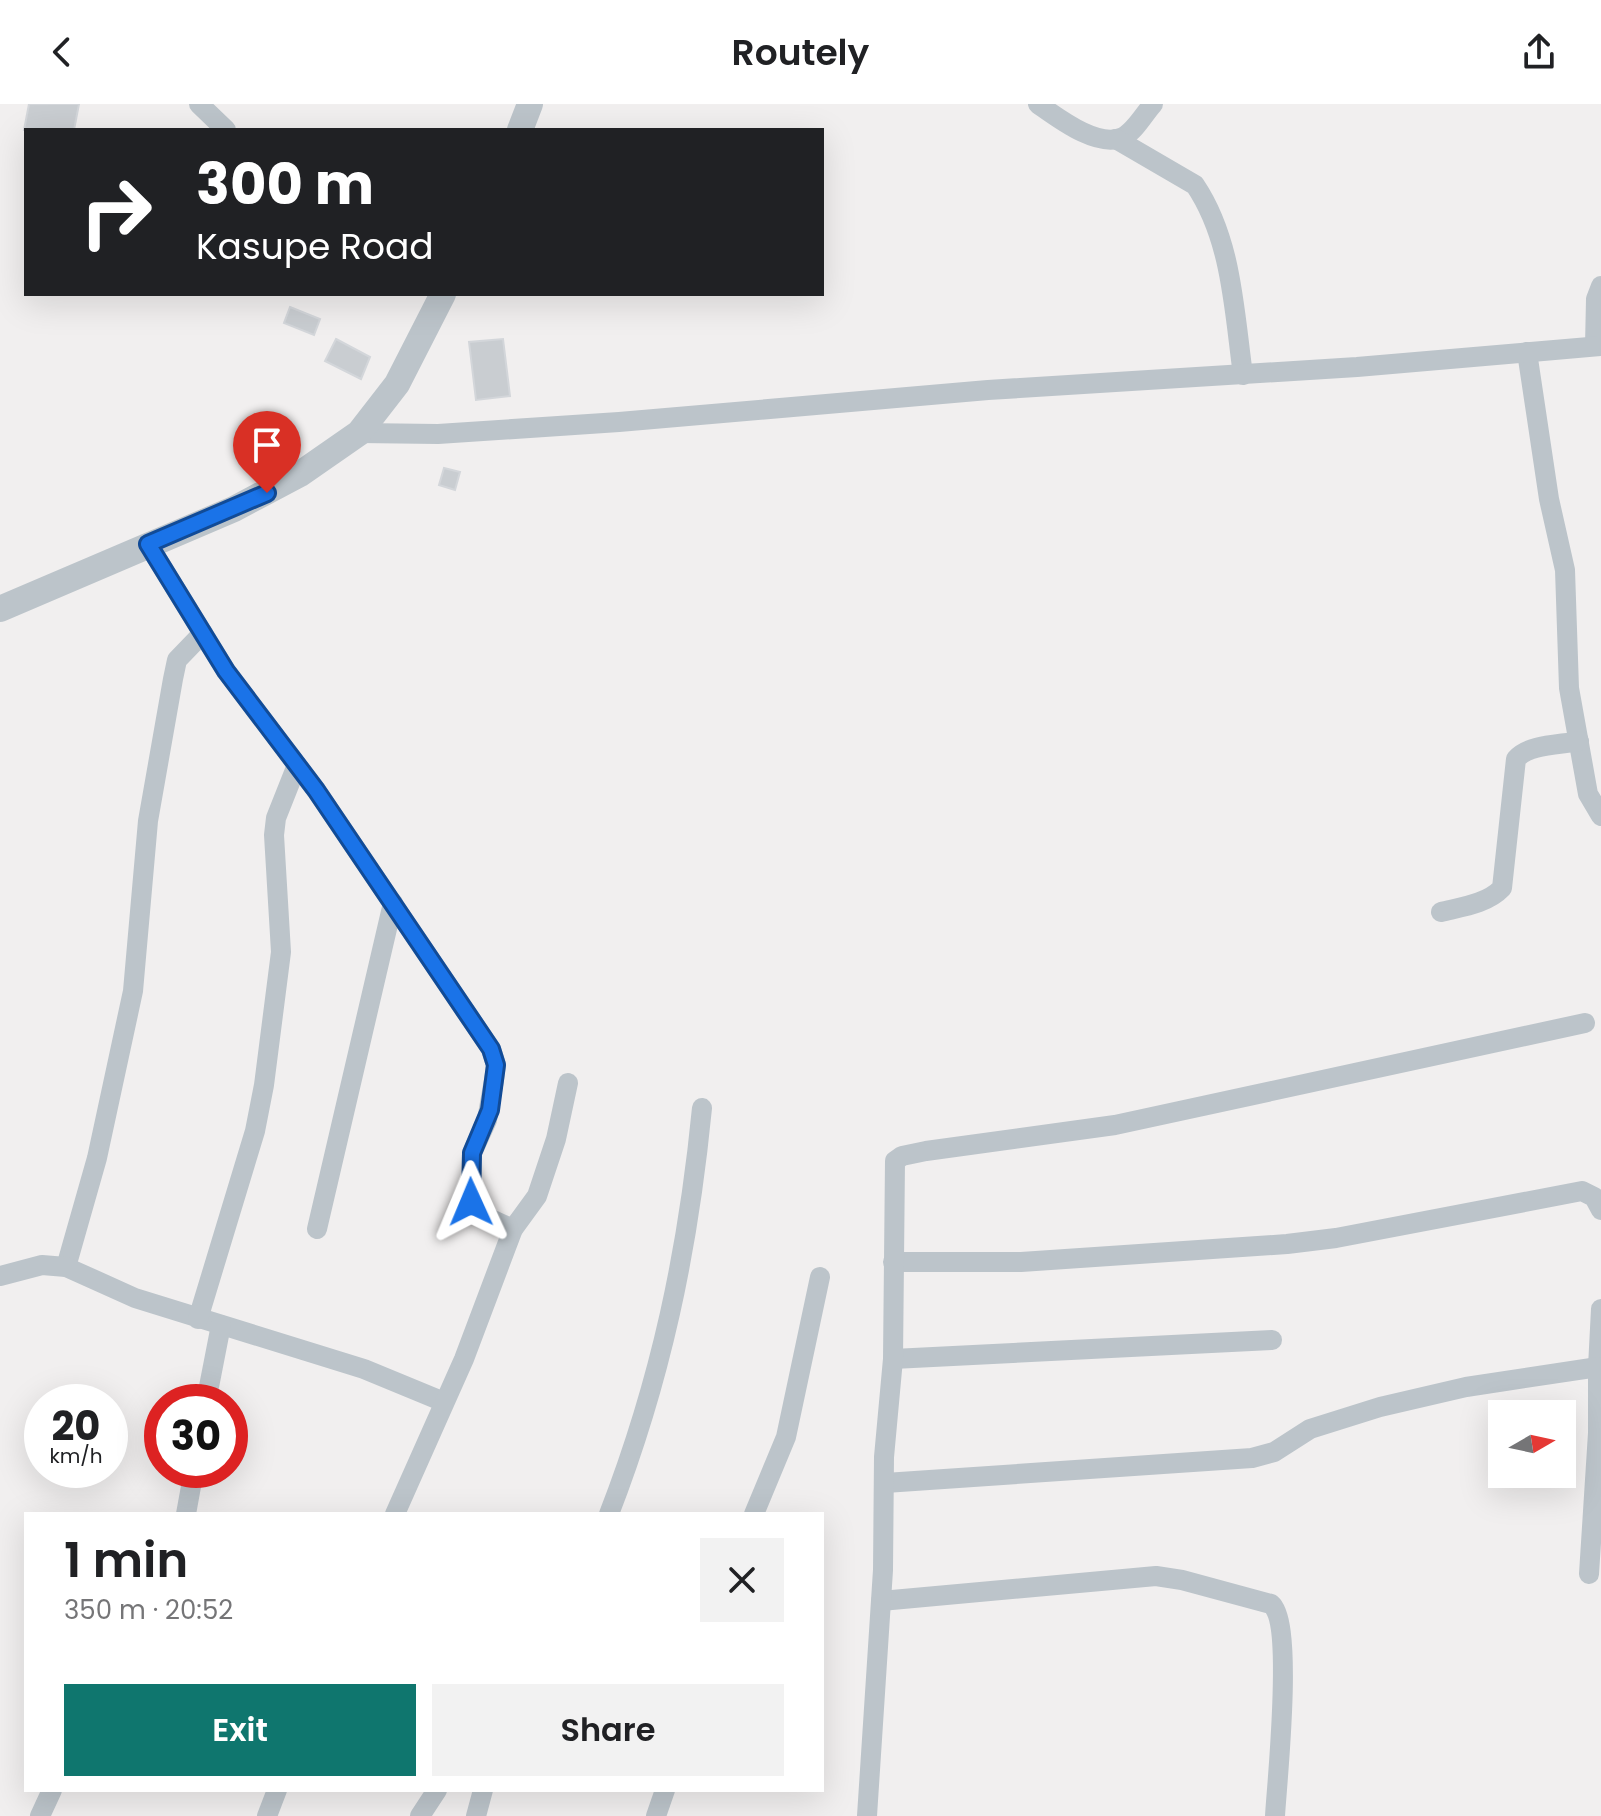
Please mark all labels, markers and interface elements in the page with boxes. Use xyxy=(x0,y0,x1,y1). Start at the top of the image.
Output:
text: Routely xyxy=(732,27,869,78)
icon: back xyxy=(40,30,84,74)
icon: share xyxy=(1517,30,1561,74)
text: 300 m xyxy=(196,145,374,224)
icon: right xyxy=(64,160,168,264)
text: Kasupe Road xyxy=(196,221,434,272)
pin xyxy=(233,411,301,493)
icon: arrive xyxy=(245,423,289,467)
position arrow xyxy=(429,1160,513,1244)
speed limit sign: 30 xyxy=(144,1384,248,1488)
text: 20 xyxy=(52,1398,100,1454)
north arrow xyxy=(1488,1400,1576,1488)
map controls xyxy=(1488,1400,1576,1488)
text: km/h xyxy=(49,1442,103,1470)
text: 1 min xyxy=(64,1527,188,1594)
button: close xyxy=(700,1538,784,1622)
text: 350 m · 20:52 xyxy=(64,1592,233,1628)
button: Exit xyxy=(64,1684,416,1776)
button: Share xyxy=(432,1684,784,1776)

